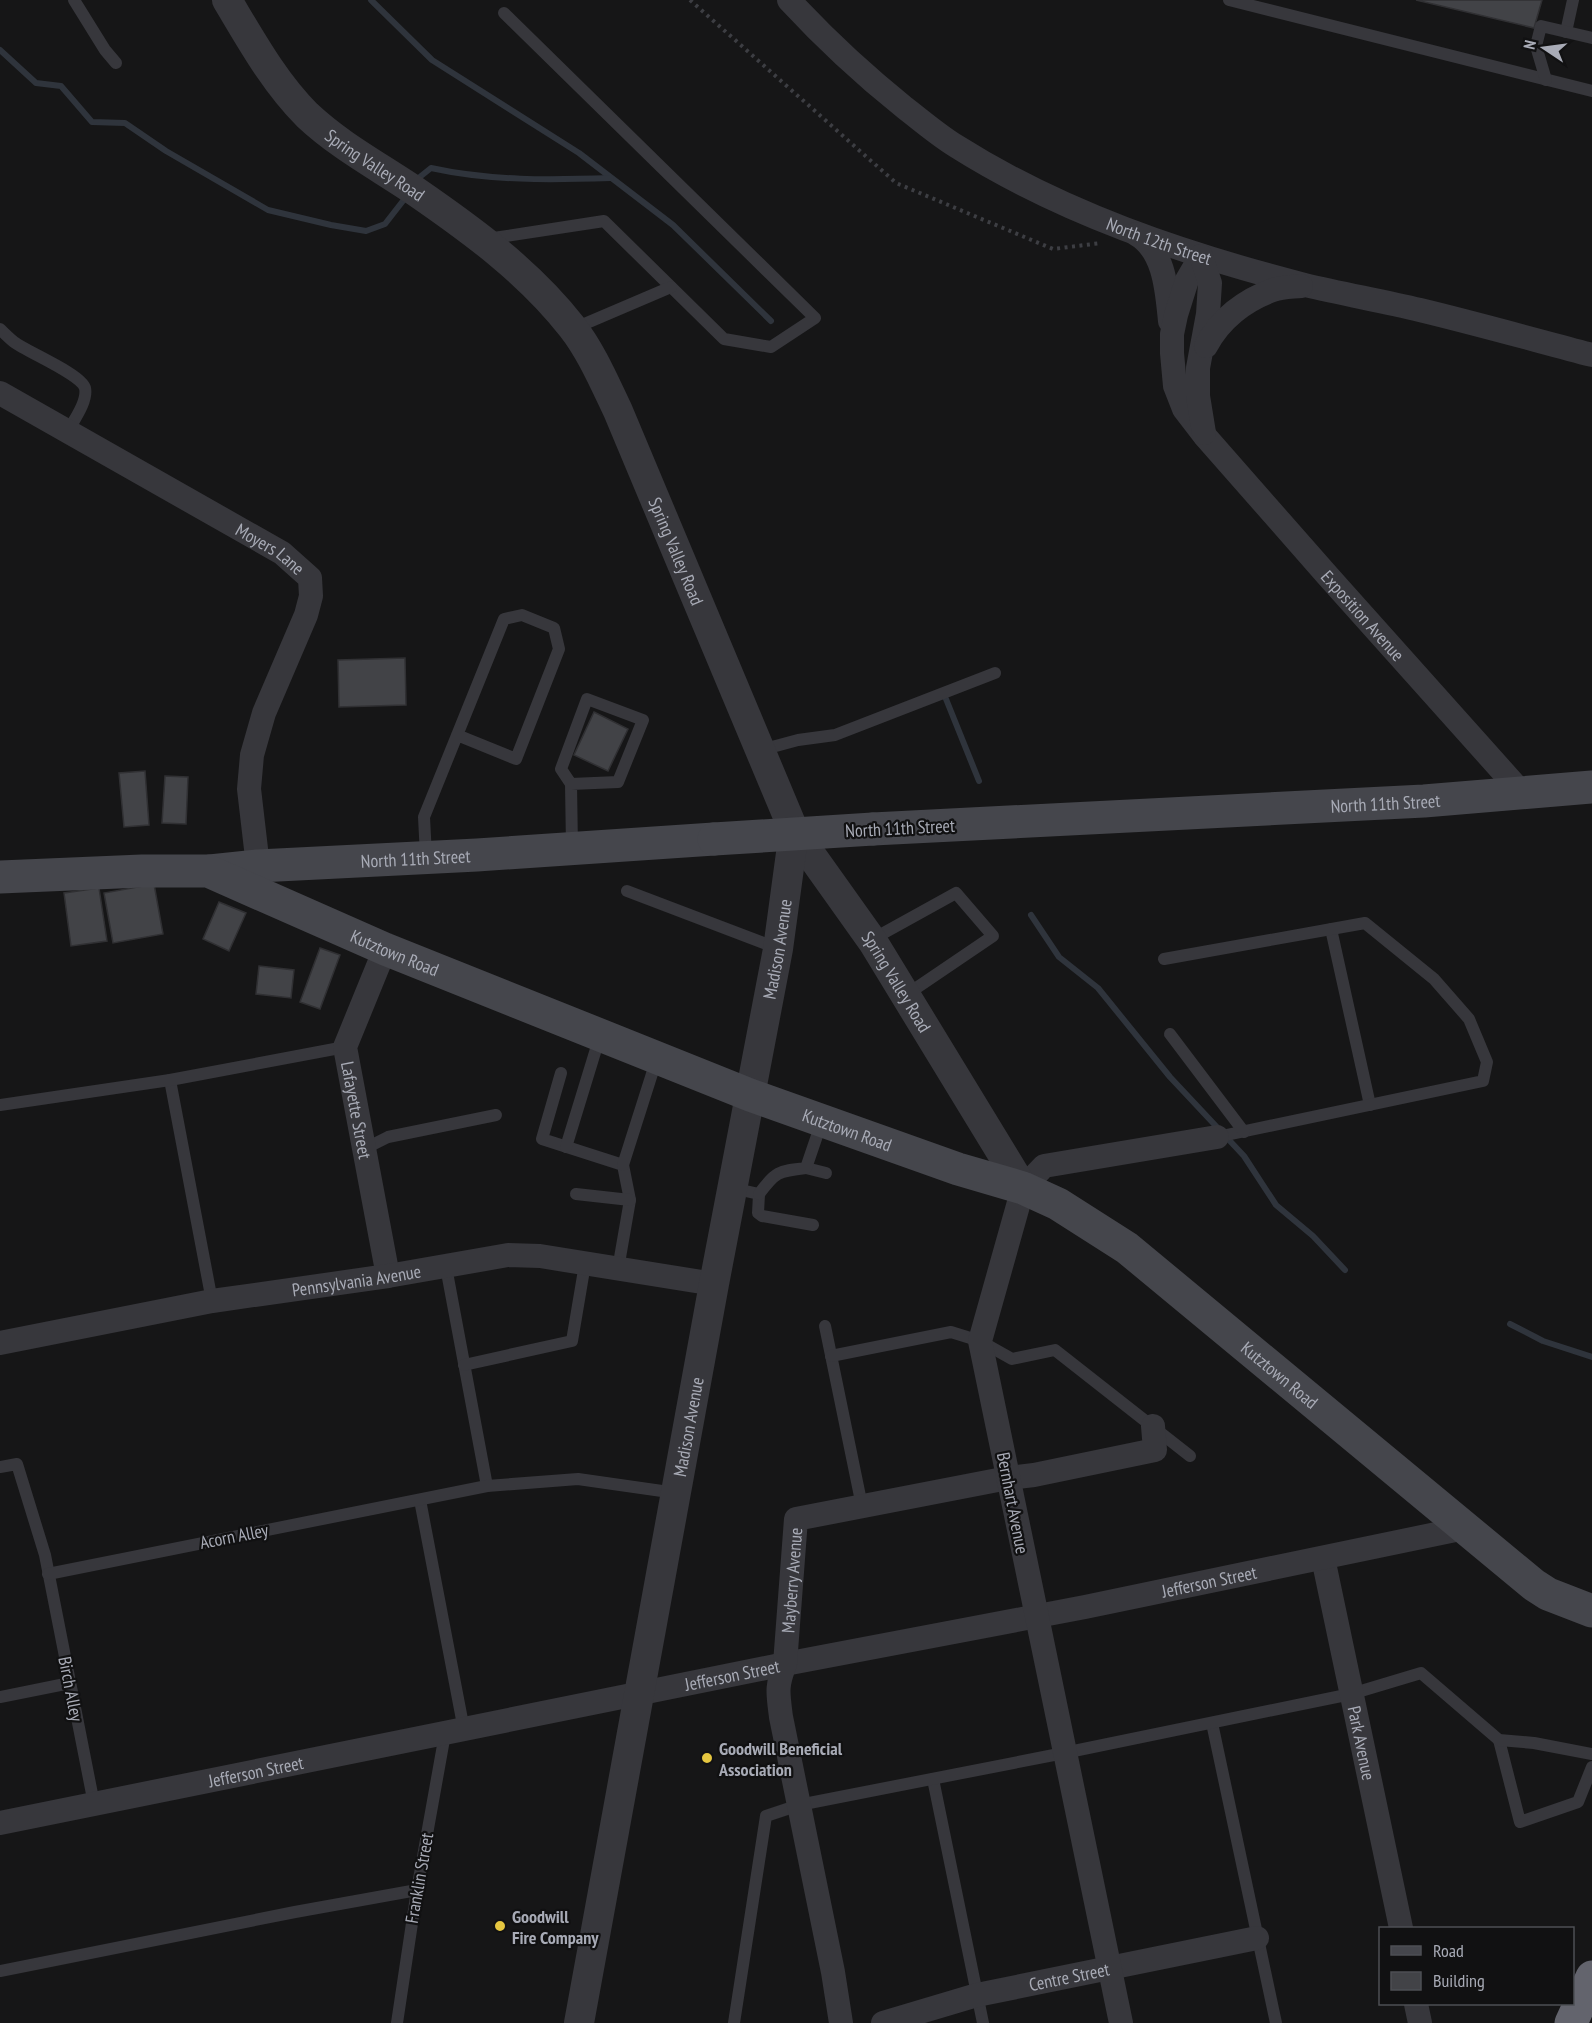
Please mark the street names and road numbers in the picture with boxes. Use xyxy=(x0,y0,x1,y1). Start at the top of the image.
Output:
street label: Spring Valley Road xyxy=(321,124,429,206)
street label: North 12th Street xyxy=(1103,212,1215,270)
street label: Spring Valley Road xyxy=(644,494,709,608)
street label: Moyers Lane xyxy=(232,518,310,579)
street label: Exposition Avenue xyxy=(1316,565,1410,666)
street label: North 11th Street xyxy=(1330,788,1441,817)
street label: North 11th Street xyxy=(845,814,955,842)
street label: North 11th Street xyxy=(360,844,471,872)
street label: Madison Avenue xyxy=(757,898,796,1001)
street label: Kutztown Road xyxy=(347,924,442,981)
street label: Spring Valley Road xyxy=(857,926,937,1036)
street label: Lafayette Street xyxy=(336,1059,377,1161)
street label: Kutztown Road xyxy=(800,1103,895,1156)
street label: Pennsylvania Avenue xyxy=(290,1259,423,1301)
street label: Kutztown Road xyxy=(1237,1336,1323,1413)
street label: Madison Avenue xyxy=(668,1375,708,1479)
street label: Bernhart Avenue xyxy=(992,1450,1034,1556)
street label: Acorn Alley xyxy=(198,1518,270,1554)
street label: Mayberry Avenue xyxy=(776,1527,807,1634)
street label: Jefferson Street xyxy=(1159,1560,1259,1602)
street label: Jefferson Street xyxy=(682,1654,782,1696)
street label: Birch Alley xyxy=(53,1655,89,1724)
street label: Park Avenue xyxy=(1343,1704,1381,1782)
street label: Jefferson Street xyxy=(205,1750,305,1792)
street label: Franklin Street xyxy=(400,1831,438,1925)
street label: Centre Street xyxy=(1027,1957,1111,1996)

